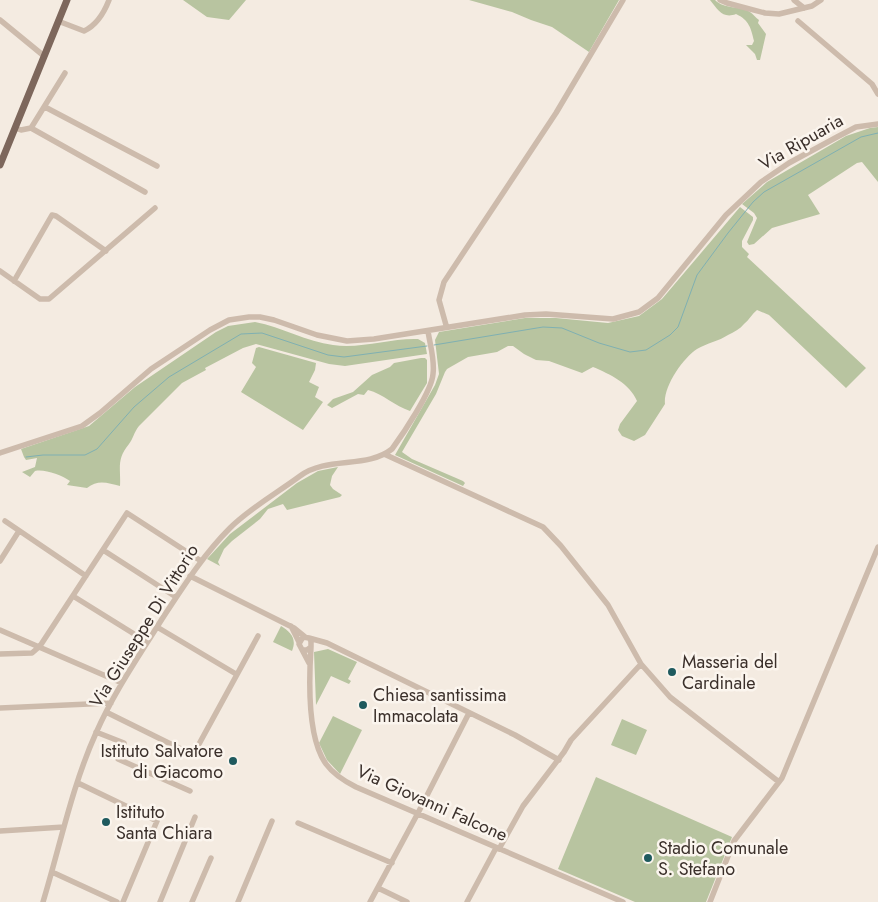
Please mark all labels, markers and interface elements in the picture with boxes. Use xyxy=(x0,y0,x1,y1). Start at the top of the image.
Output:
street label: Via Ripuaria xyxy=(754,107,848,177)
street label: Via Giuseppe Di Vittorio xyxy=(83,539,205,713)
place label: Masseria del Cardinale xyxy=(682,649,778,696)
marker: Masseria del Cardinale xyxy=(666,666,678,678)
place label: Chiesa santissima Immacolata xyxy=(373,682,506,729)
marker: Chiesa santissima Immacolata xyxy=(357,699,369,711)
place label: Istituto Salvatore di Giacomo xyxy=(100,738,223,785)
marker: Istituto Salvatore di Giacomo xyxy=(227,755,239,767)
street label: Via Giovanni Falcone xyxy=(352,758,512,848)
place label: Istituto Santa Chiara xyxy=(116,799,212,846)
marker: Istituto Santa Chiara xyxy=(100,816,112,828)
place label: Stadio Comunale S. Stefano xyxy=(658,835,788,882)
marker: Stadio Comunale S. Stefano xyxy=(642,852,654,864)

